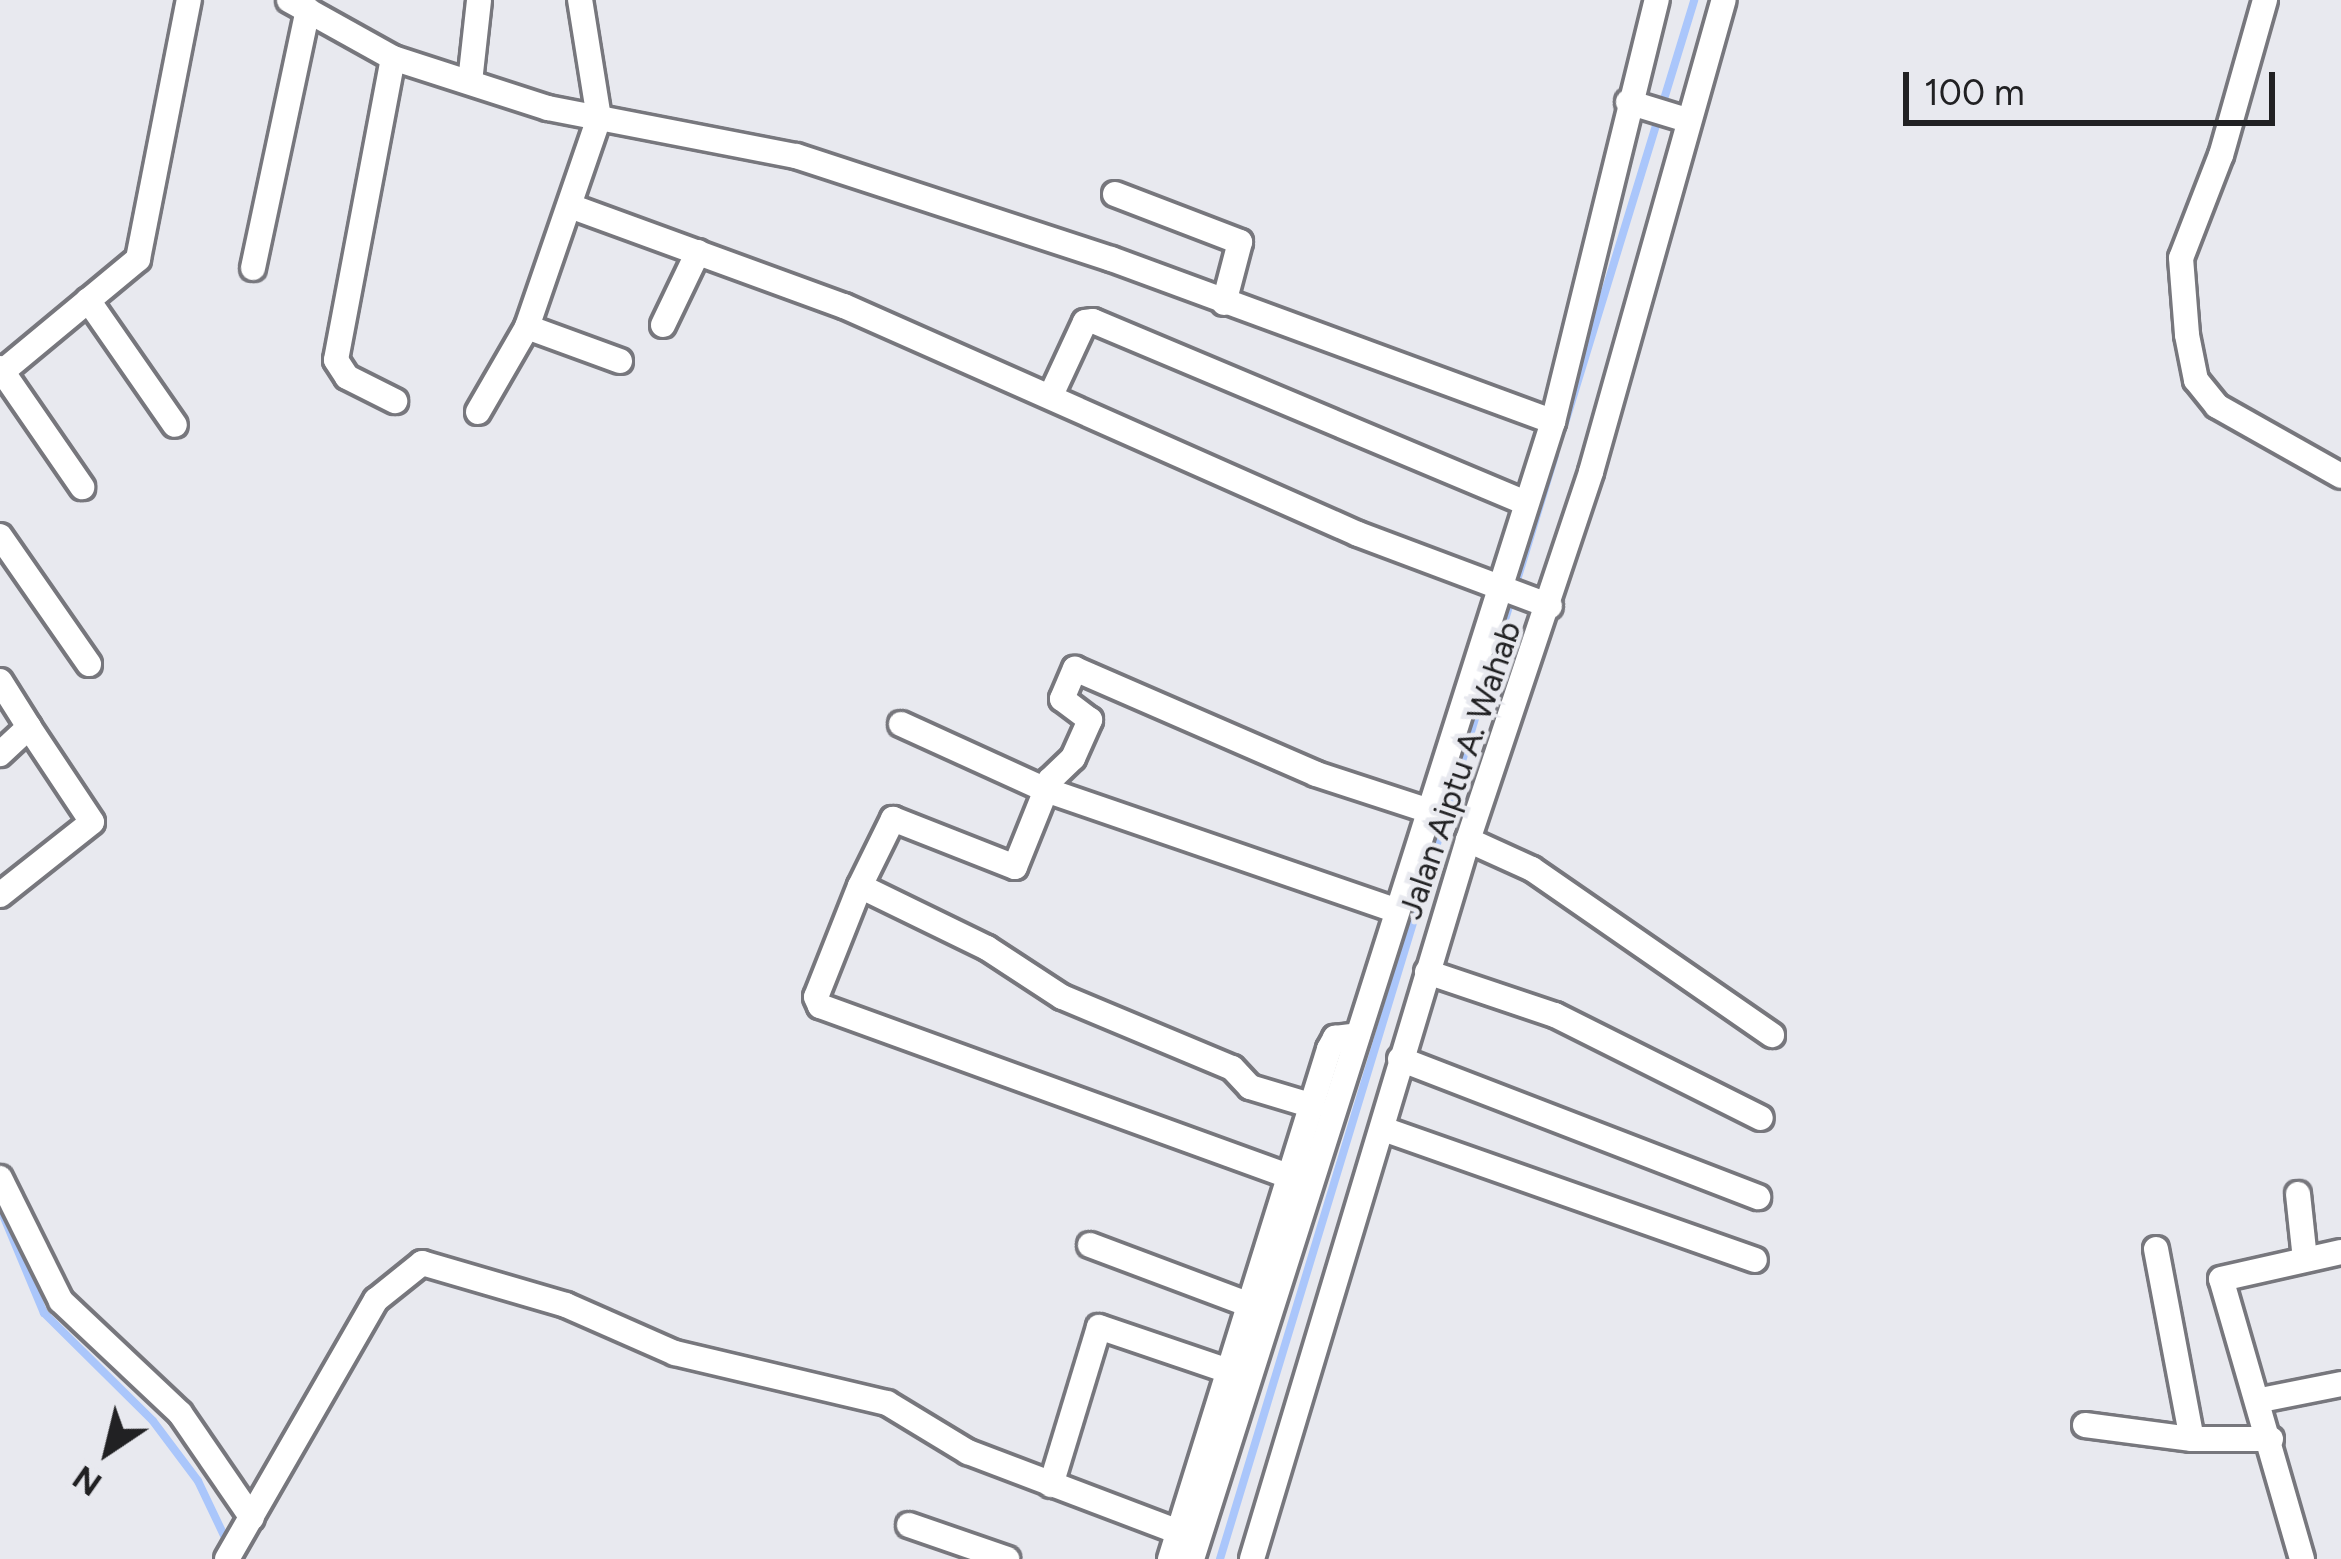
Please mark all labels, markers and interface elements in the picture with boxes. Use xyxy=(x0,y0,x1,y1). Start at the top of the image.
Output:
scale bar xyxy=(1909,48,2281,122)
text: 100 m xyxy=(1924,71,2025,114)
street label: Jalan Aiptu A. Wahab xyxy=(1390,616,1530,924)
north arrow xyxy=(48,1391,168,1511)
text: N xyxy=(65,1458,109,1504)

